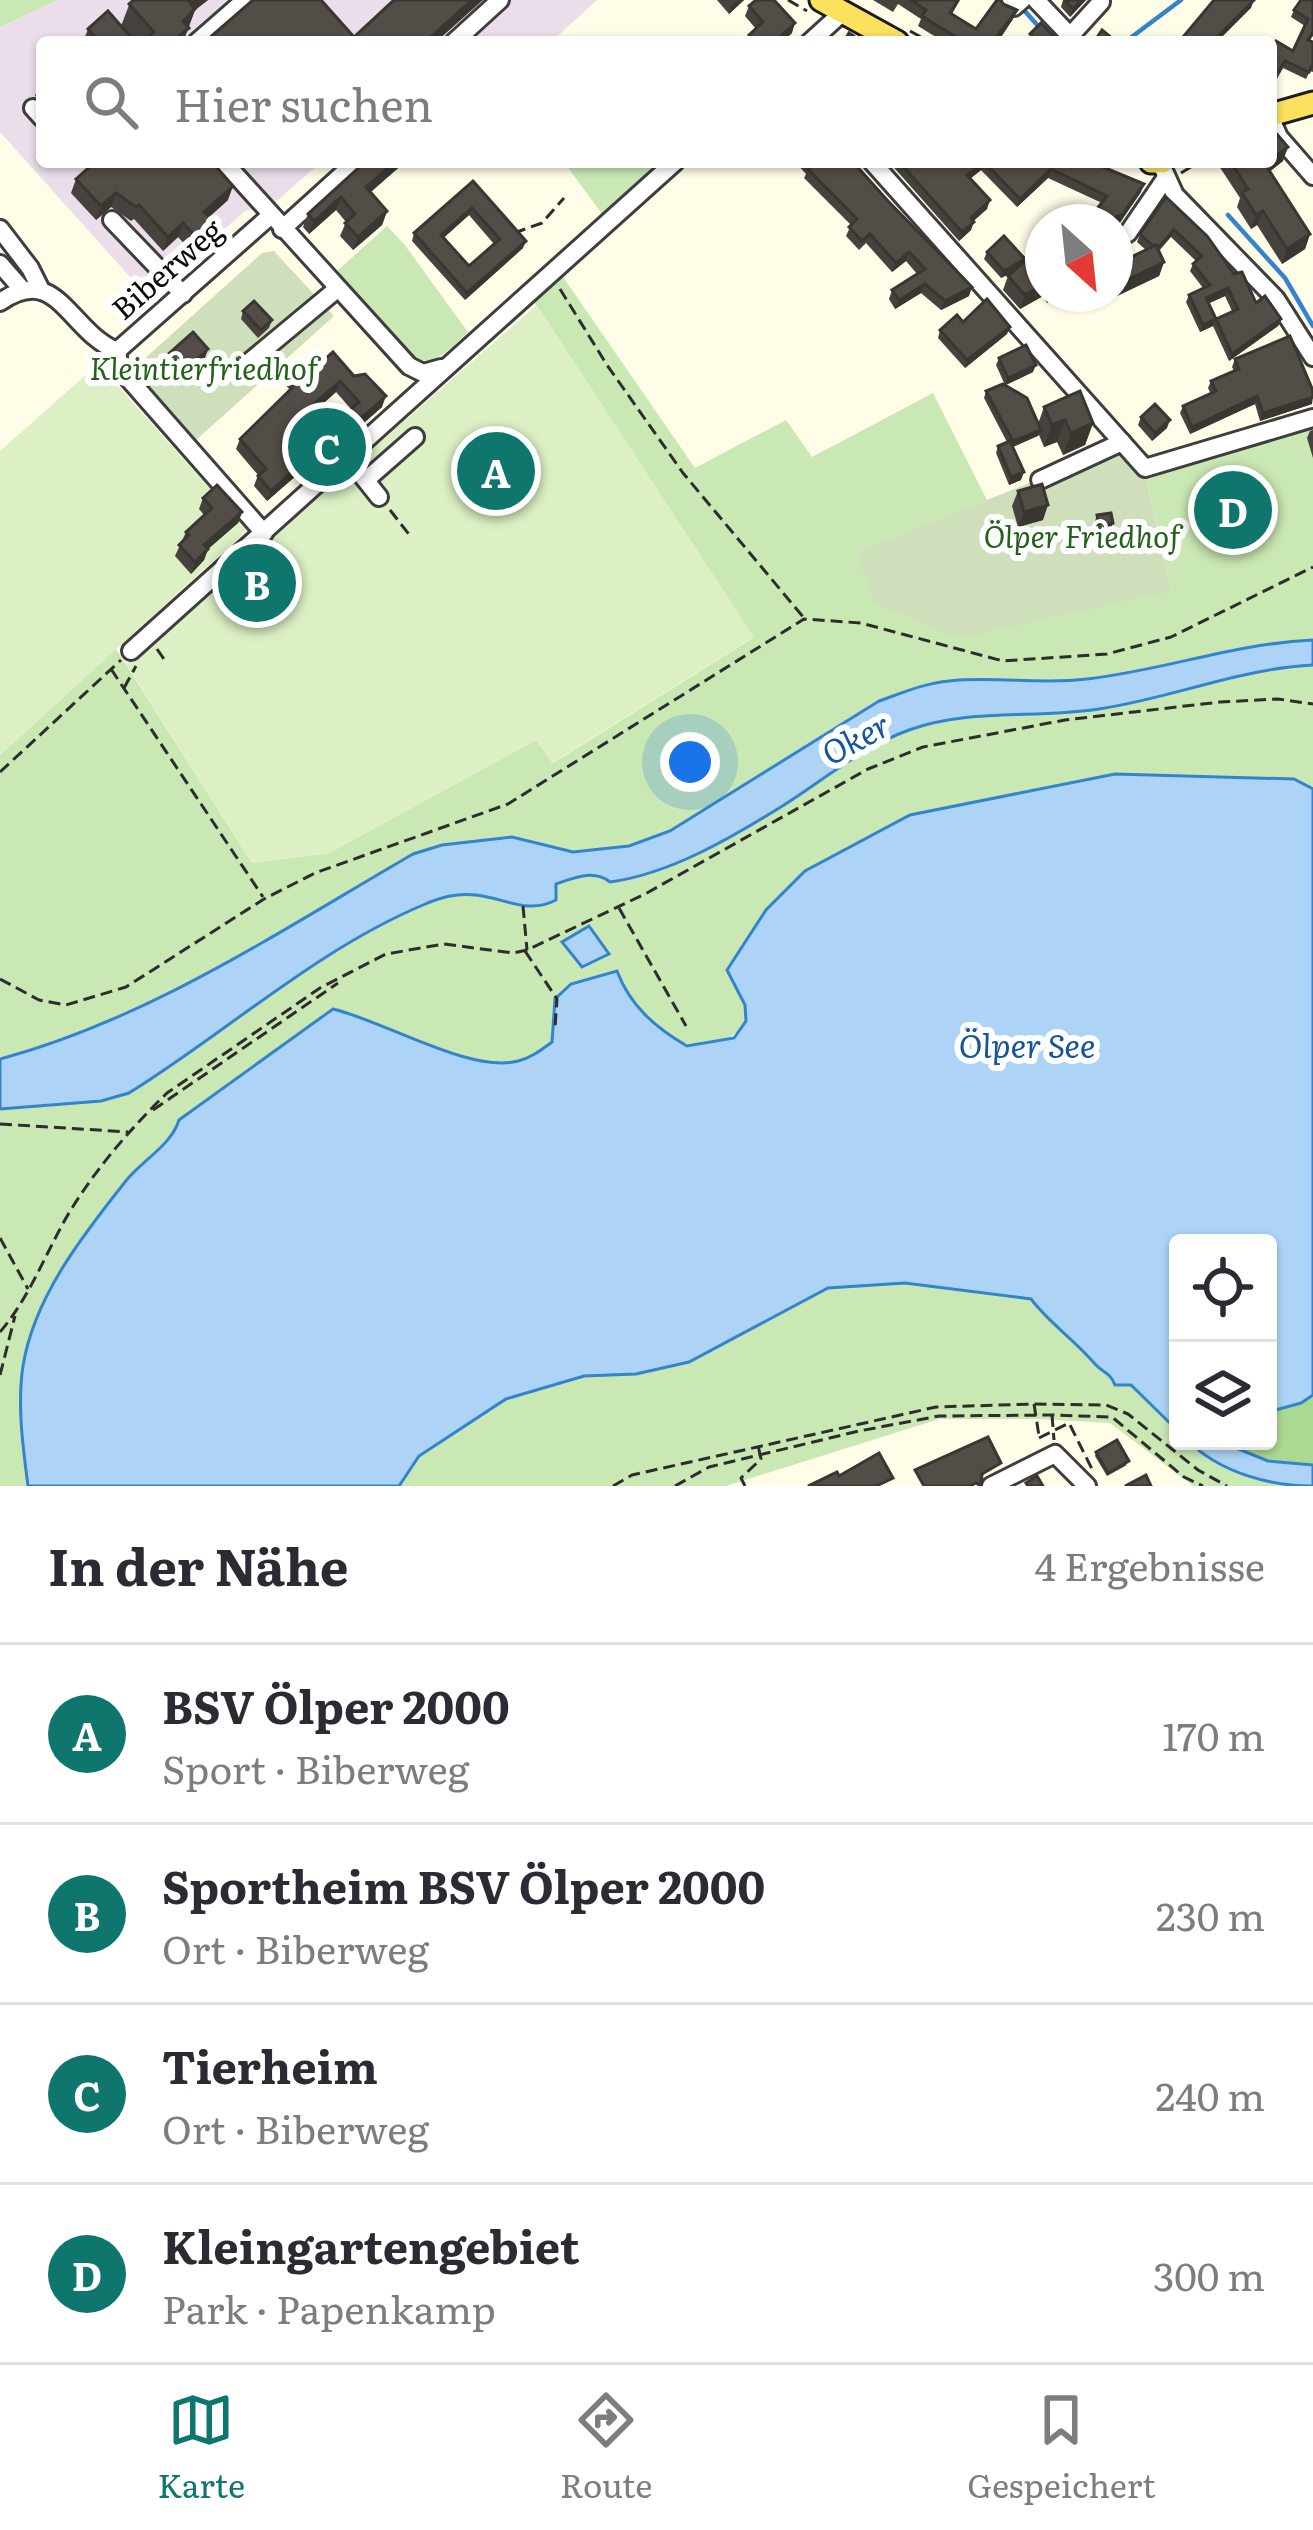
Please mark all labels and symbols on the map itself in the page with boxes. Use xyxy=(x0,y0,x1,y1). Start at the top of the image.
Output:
north arrow xyxy=(1025,204,1133,312)
street label: Biberweg xyxy=(101,207,231,328)
park label: Kleintierfriedhof xyxy=(90,345,322,389)
pin: C xyxy=(288,402,366,492)
pin: A xyxy=(457,426,535,516)
pin: D xyxy=(1194,465,1272,555)
park label: Ölper Friedhof xyxy=(983,513,1184,557)
pin: B xyxy=(218,538,296,628)
water label: Oker xyxy=(812,698,898,775)
your location xyxy=(660,732,720,792)
water label: Ölper See xyxy=(959,1019,1095,1068)

